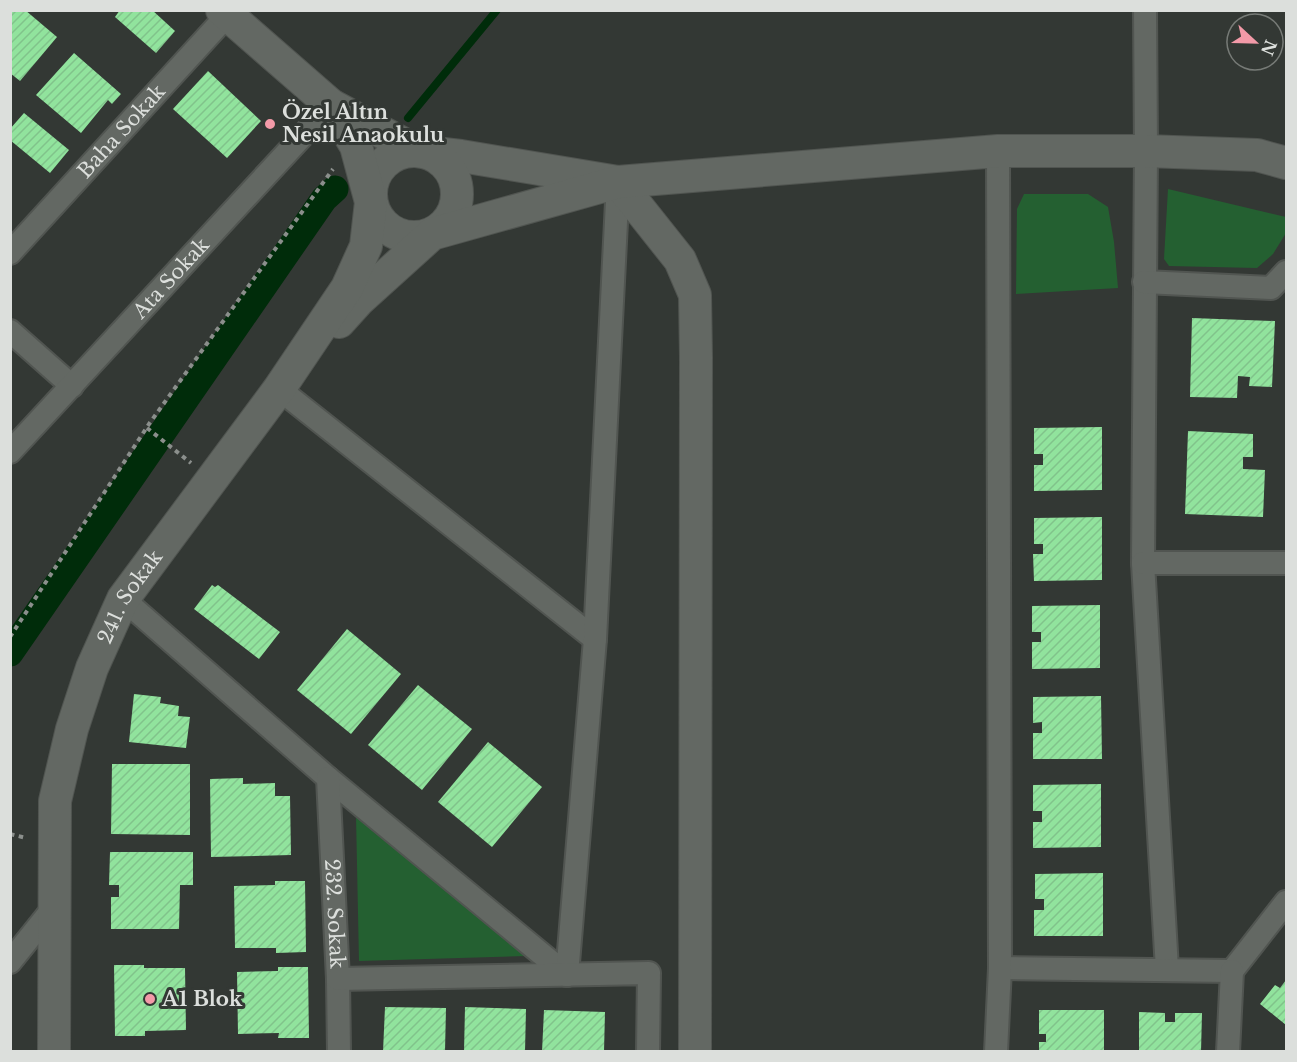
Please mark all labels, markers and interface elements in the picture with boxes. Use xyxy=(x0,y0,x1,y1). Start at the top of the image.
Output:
north arrow xyxy=(1225,12,1285,72)
text: N xyxy=(1257,37,1281,58)
street label: Baha Sokak xyxy=(72,79,171,183)
place label: Özel Altın Nesil Anaokulu xyxy=(282,99,444,147)
marker: Özel Altın Nesil Anaokulu xyxy=(263,117,277,131)
street label: Ata Sokak xyxy=(127,232,215,324)
street label: 241. Sokak xyxy=(93,545,168,647)
street label: 232. Sokak xyxy=(320,858,350,970)
place label: A1 Blok xyxy=(161,987,243,1011)
marker: A1 Blok xyxy=(143,992,157,1006)

